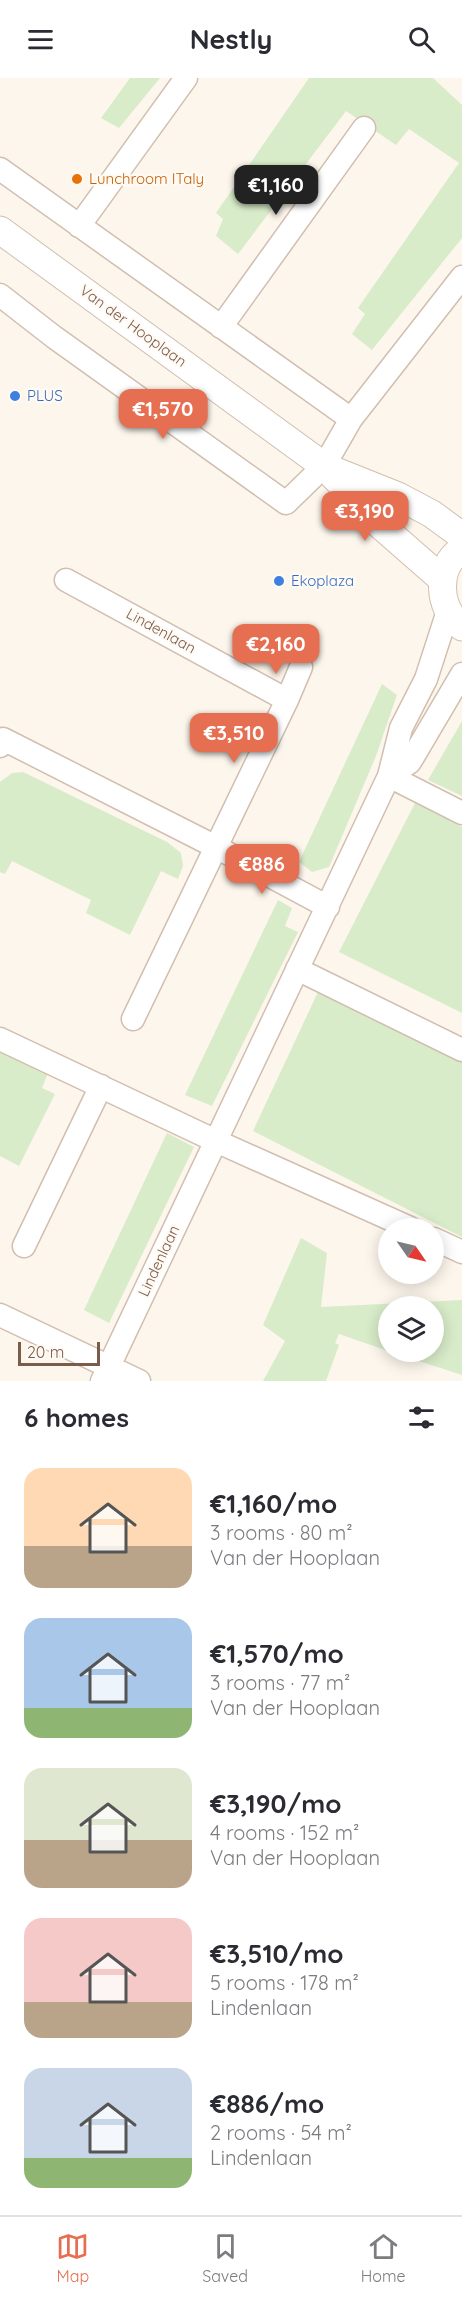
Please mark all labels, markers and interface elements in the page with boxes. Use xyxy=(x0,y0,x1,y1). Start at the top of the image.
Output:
text: Nestly xyxy=(190,22,272,56)
icon: menu xyxy=(24,23,57,56)
icon: search xyxy=(405,23,438,56)
pin: €1,160 xyxy=(227,165,325,216)
place label: Lunchroom ITaly xyxy=(89,169,204,188)
marker: Lunchroom ITaly xyxy=(70,172,84,186)
text: €1,160 xyxy=(248,172,304,197)
street label: Van der Hooplaan xyxy=(76,280,190,371)
place label: PLUS xyxy=(27,386,63,405)
marker: PLUS xyxy=(8,389,22,403)
pin: €1,570 xyxy=(114,389,212,440)
text: €1,570 xyxy=(133,396,193,421)
pin: €3,190 xyxy=(316,491,414,542)
text: €3,190 xyxy=(336,498,394,523)
place label: Ekoplaza xyxy=(291,571,354,590)
marker: Ekoplaza xyxy=(272,574,286,588)
street label: Lindenlaan xyxy=(123,604,199,657)
pin: €2,160 xyxy=(227,624,325,675)
text: €2,160 xyxy=(246,631,306,656)
pin: €3,510 xyxy=(185,713,283,764)
text: €3,510 xyxy=(204,720,264,745)
pin: €886 xyxy=(226,844,298,895)
text: €886 xyxy=(239,851,285,876)
north arrow xyxy=(378,1218,444,1284)
map controls xyxy=(378,1218,444,1362)
street label: Lindenlaan xyxy=(134,1222,183,1299)
button: layers xyxy=(378,1296,444,1362)
scale bar xyxy=(18,1339,100,1366)
text: 20 m xyxy=(27,1342,64,1362)
text: 6 homes xyxy=(24,1401,129,1434)
icon: filters xyxy=(405,1401,438,1434)
text: €1,160/mo xyxy=(210,1487,337,1520)
icon: home xyxy=(72,1492,144,1564)
text: 3 rooms · 80 m² xyxy=(210,1520,353,1545)
text: Van der Hooplaan xyxy=(210,1545,380,1570)
text: €1,570/mo xyxy=(210,1637,344,1670)
icon: home xyxy=(72,1642,144,1714)
text: 3 rooms · 77 m² xyxy=(210,1670,350,1695)
text: Van der Hooplaan xyxy=(210,1695,380,1720)
text: €3,190/mo xyxy=(210,1787,341,1820)
icon: home xyxy=(72,1792,144,1864)
text: 4 rooms · 152 m² xyxy=(210,1820,359,1845)
text: Van der Hooplaan xyxy=(210,1845,380,1870)
text: €3,510/mo xyxy=(210,1937,343,1970)
icon: home xyxy=(72,1942,144,2014)
text: 5 rooms · 178 m² xyxy=(210,1970,359,1995)
text: Lindenlaan xyxy=(210,1995,312,2020)
text: €886/mo xyxy=(210,2087,324,2120)
icon: home xyxy=(72,2092,144,2164)
text: 2 rooms · 54 m² xyxy=(210,2120,352,2145)
text: Lindenlaan xyxy=(210,2145,312,2170)
tab: Map xyxy=(56,2230,89,2286)
tab: Saved xyxy=(202,2230,248,2286)
tab: Home xyxy=(361,2230,406,2286)

